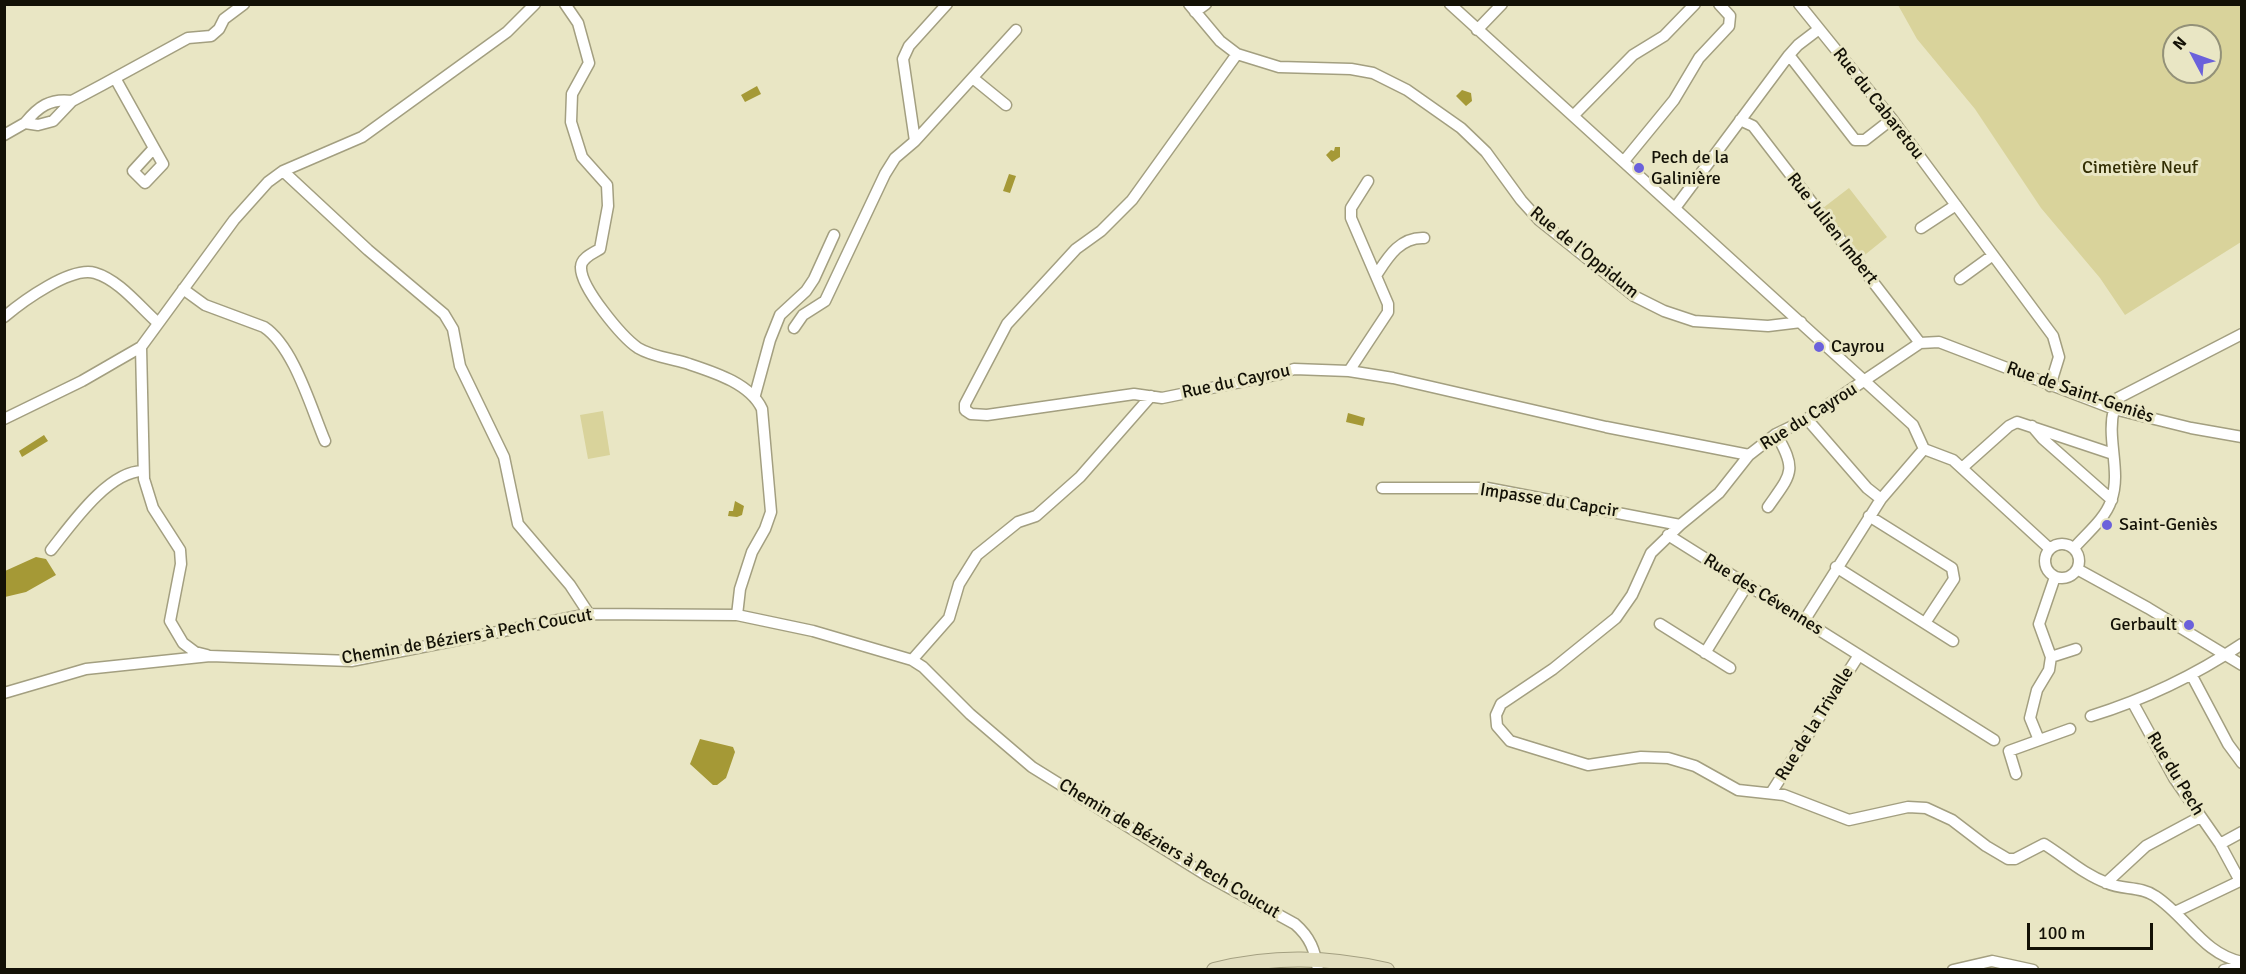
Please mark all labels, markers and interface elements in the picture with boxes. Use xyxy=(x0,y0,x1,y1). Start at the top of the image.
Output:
north arrow xyxy=(2162,24,2222,84)
text: N xyxy=(2169,33,2191,54)
street label: Rue du Cabaretou xyxy=(1828,44,1928,164)
place label: Pech de la Galinière xyxy=(1651,147,1729,190)
park label: Cimetière Neuf xyxy=(2082,157,2198,179)
marker: Pech de la Galinière xyxy=(1632,161,1646,175)
street label: Rue Julien Imbert xyxy=(1782,169,1882,289)
street label: Rue de l'Oppidum xyxy=(1525,203,1643,303)
place label: Cayrou xyxy=(1831,336,1885,358)
marker: Cayrou xyxy=(1812,340,1826,354)
street label: Rue de Saint-Geniès xyxy=(2004,358,2156,428)
street label: Rue du Cayrou xyxy=(1180,360,1292,404)
street label: Rue du Cayrou xyxy=(1757,379,1861,455)
street label: Impasse du Capcir xyxy=(1478,479,1620,523)
place label: Saint-Geniès xyxy=(2119,514,2218,536)
marker: Saint-Geniès xyxy=(2100,518,2114,532)
street label: Rue des Cévennes xyxy=(1699,550,1827,640)
street label: Chemin de Béziers à Pech Coucut xyxy=(340,604,594,670)
place label: Gerbault xyxy=(2110,614,2177,636)
marker: Gerbault xyxy=(2182,618,2196,632)
street label: Rue de la Trivalle xyxy=(1771,663,1859,785)
street label: Rue du Pech xyxy=(2142,728,2208,820)
street label: Chemin de Béziers à Pech Coucut xyxy=(1055,774,1283,924)
scale bar xyxy=(2030,911,2156,949)
text: 100 m xyxy=(2038,922,2085,944)

